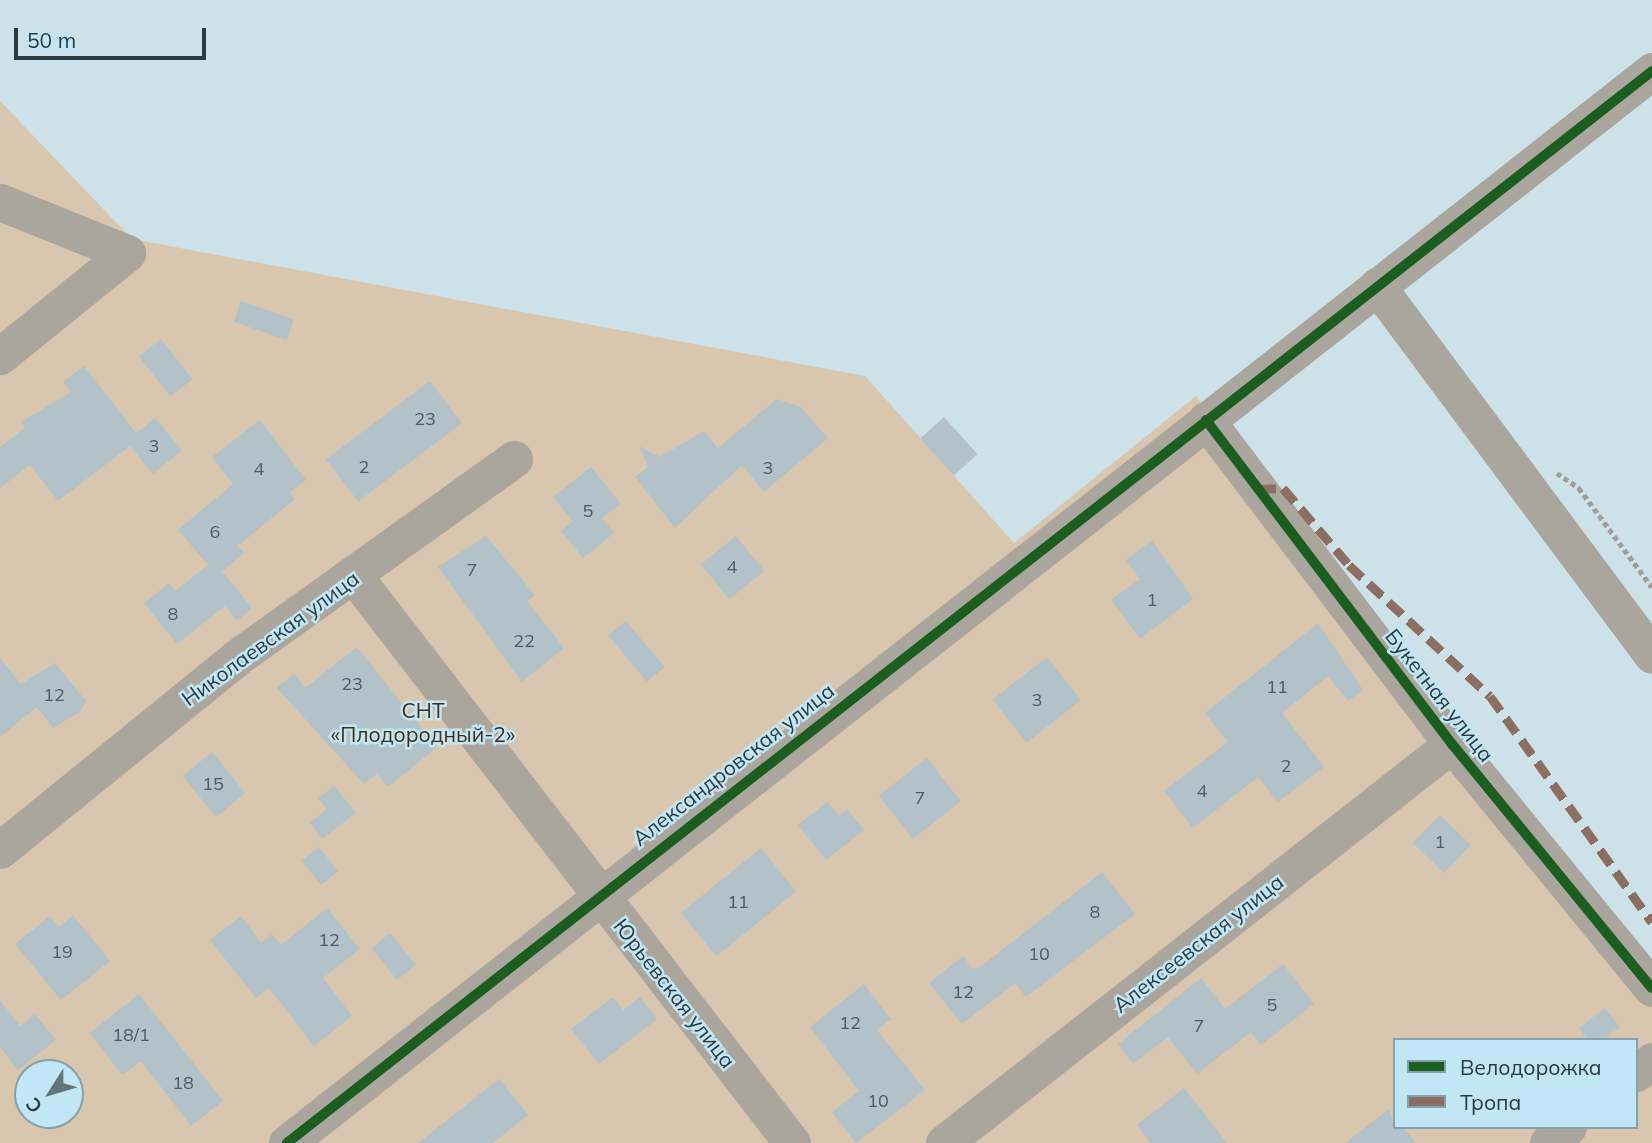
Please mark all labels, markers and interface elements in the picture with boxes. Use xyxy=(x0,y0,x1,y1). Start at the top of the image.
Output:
scale bar xyxy=(18,14,210,58)
text: 50 m xyxy=(27,27,76,53)
house number: 23 xyxy=(414,408,436,430)
house number: 3 xyxy=(149,435,159,457)
house number: 2 xyxy=(359,456,369,478)
house number: 3 xyxy=(763,457,773,479)
house number: 4 xyxy=(254,458,264,480)
house number: 5 xyxy=(583,500,593,522)
house number: 6 xyxy=(210,521,220,543)
house number: 4 xyxy=(727,556,737,578)
house number: 7 xyxy=(467,559,477,581)
street label: Николаевская улица xyxy=(176,565,364,711)
house number: 1 xyxy=(1147,589,1157,611)
house number: 8 xyxy=(168,603,178,625)
street label: Букетная улица xyxy=(1380,624,1500,766)
house number: 22 xyxy=(513,630,535,652)
house number: 23 xyxy=(341,673,363,695)
house number: 11 xyxy=(1266,676,1288,698)
street label: Александровская улица xyxy=(627,677,839,851)
house number: 12 xyxy=(43,684,65,706)
house number: 3 xyxy=(1032,689,1042,711)
park label: СНТ «Плодородный-2» xyxy=(331,697,515,747)
house number: 2 xyxy=(1281,755,1291,777)
house number: 15 xyxy=(202,773,224,795)
house number: 4 xyxy=(1197,780,1207,802)
house number: 7 xyxy=(915,787,925,809)
house number: 1 xyxy=(1435,831,1445,853)
street label: Алексеевская улица xyxy=(1108,869,1288,1017)
house number: 11 xyxy=(727,891,749,913)
house number: 8 xyxy=(1090,901,1100,923)
street label: Юрьевская улица xyxy=(609,913,741,1073)
house number: 12 xyxy=(318,929,340,951)
house number: 19 xyxy=(51,941,73,963)
house number: 10 xyxy=(1028,943,1050,965)
house number: 12 xyxy=(952,981,974,1003)
house number: 5 xyxy=(1267,994,1277,1016)
house number: 12 xyxy=(839,1012,861,1034)
house number: 7 xyxy=(1194,1015,1204,1037)
house number: 18/1 xyxy=(112,1024,150,1046)
legend xyxy=(1393,1038,1638,1129)
text: Велодорожка xyxy=(1460,1054,1602,1080)
north arrow xyxy=(14,1059,84,1129)
house number: 18 xyxy=(172,1072,194,1094)
text: Тропа xyxy=(1460,1089,1521,1115)
house number: 10 xyxy=(867,1090,889,1112)
text: С xyxy=(20,1093,47,1118)

